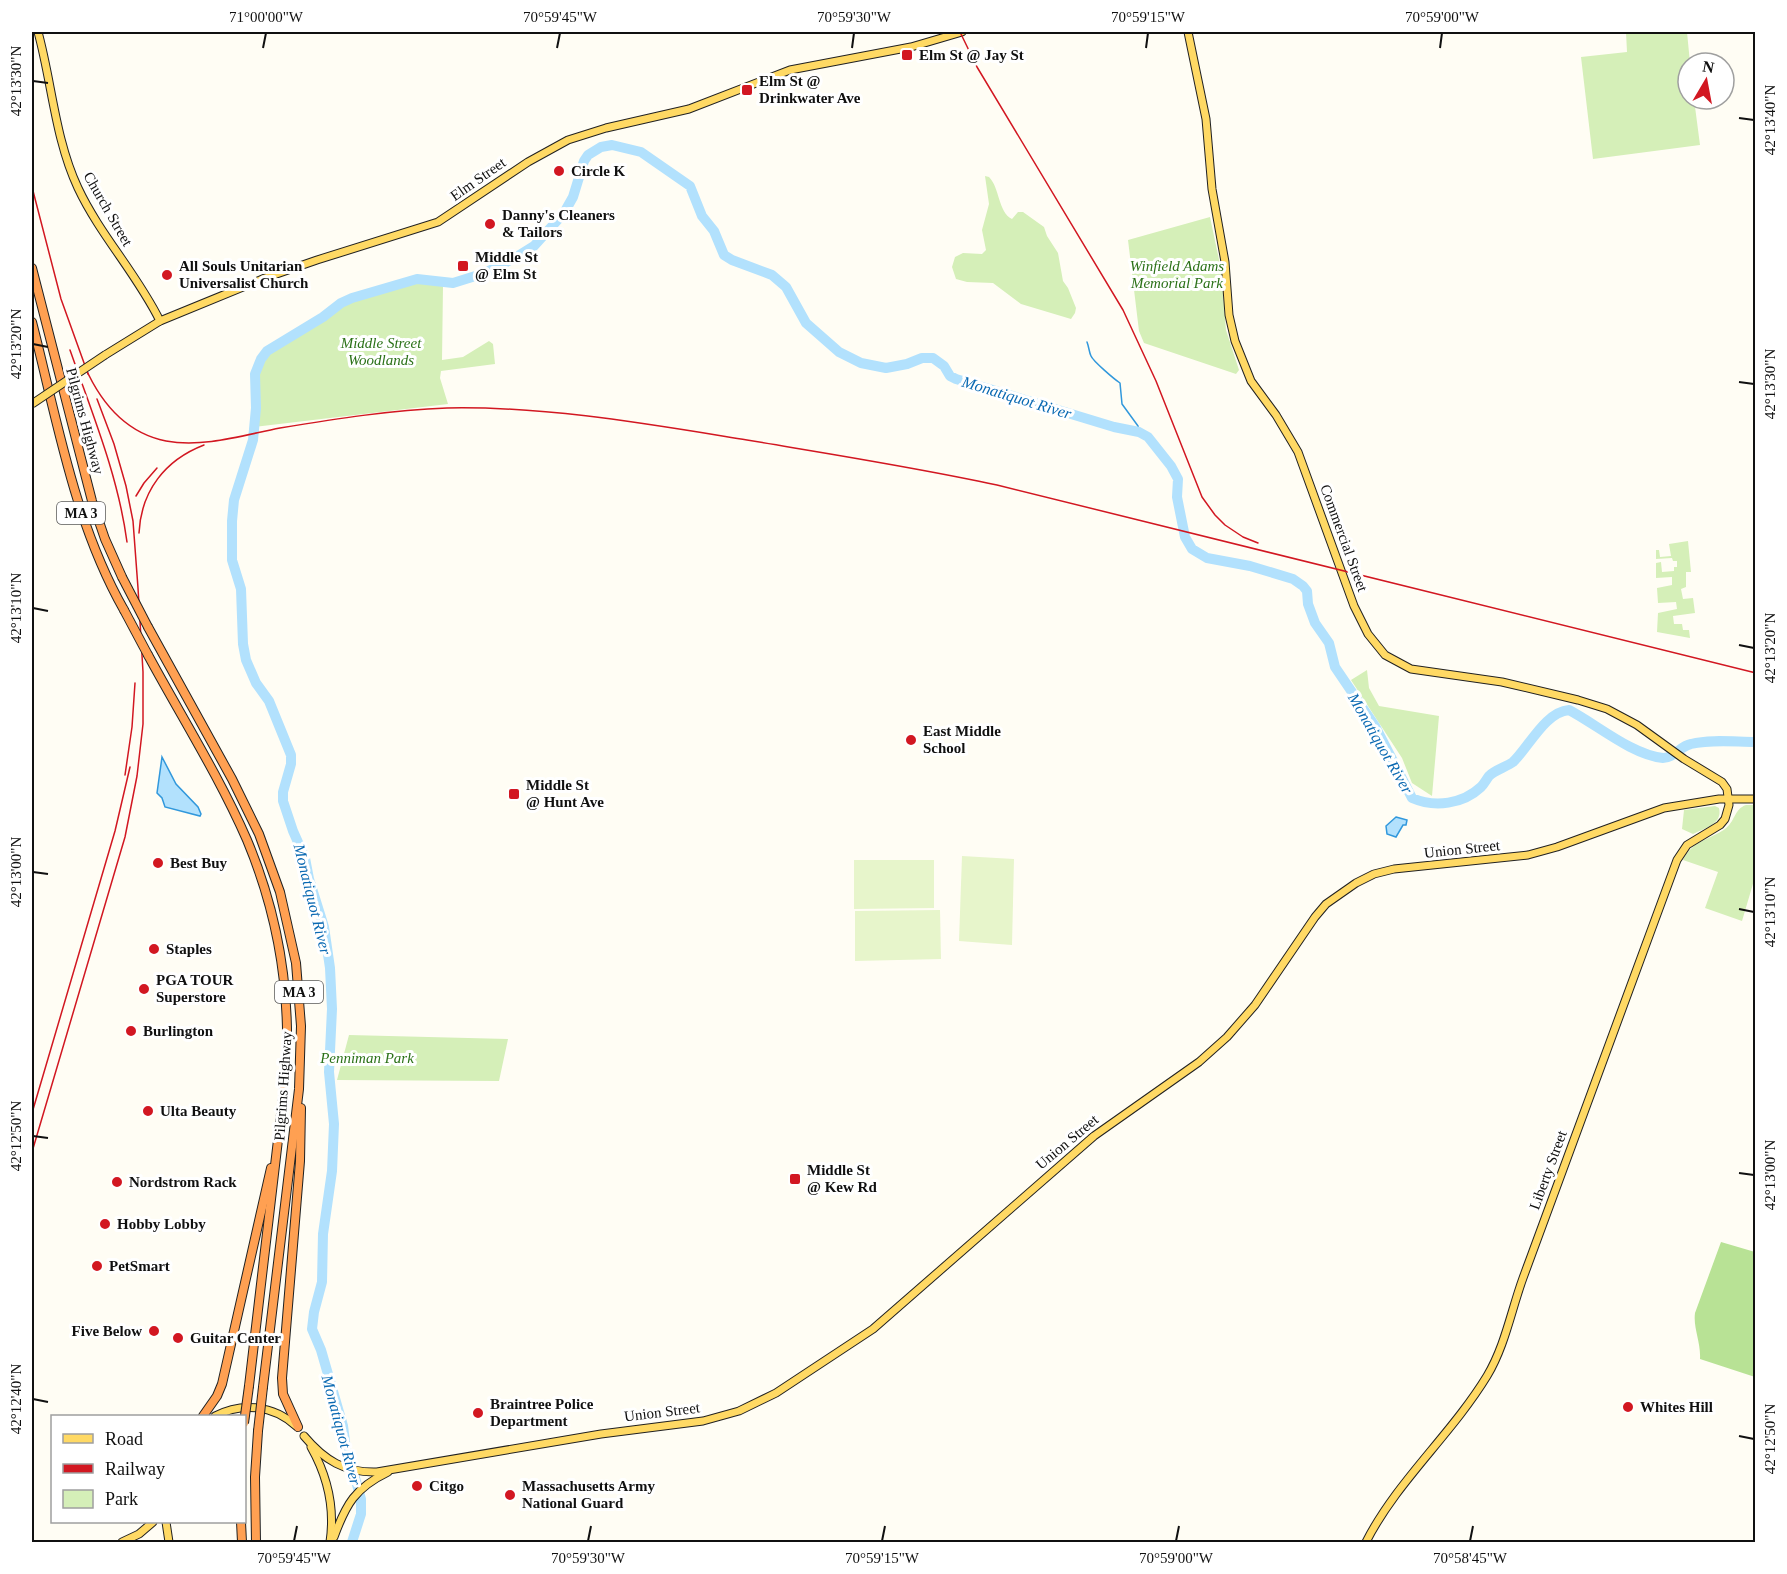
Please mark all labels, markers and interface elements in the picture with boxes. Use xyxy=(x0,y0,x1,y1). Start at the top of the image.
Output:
text: 71°00'00"W xyxy=(229,9,304,25)
text: 70°59'45"W xyxy=(523,9,598,25)
text: 70°59'30"W xyxy=(817,9,892,25)
text: 70°59'15"W xyxy=(1111,9,1186,25)
text: 70°59'00"W xyxy=(1405,9,1480,25)
text: 42°13'30"N xyxy=(8,46,24,116)
place label: Elm St @ Jay St xyxy=(919,47,1024,63)
marker: Elm St @ Jay St xyxy=(900,48,914,62)
north arrow xyxy=(1676,51,1736,111)
text: N xyxy=(1701,57,1716,76)
place label: Elm St @ Drinkwater Ave xyxy=(759,73,861,106)
marker: Elm St @ Drinkwater Ave xyxy=(740,83,754,97)
text: 42°13'40"N xyxy=(1762,85,1778,155)
street label: Elm Street xyxy=(447,154,509,204)
place label: Circle K xyxy=(571,163,626,179)
marker: Circle K xyxy=(552,164,566,178)
street label: Church Street xyxy=(80,169,136,250)
place label: Danny's Cleaners & Tailors xyxy=(502,207,615,240)
marker: Danny's Cleaners & Tailors xyxy=(483,217,497,231)
place label: Middle St @ Elm St xyxy=(475,249,538,282)
place label: All Souls Unitarian Universalist Church xyxy=(179,258,309,291)
park label: Winfield Adams Memorial Park xyxy=(1130,258,1224,291)
marker: Middle St @ Elm St xyxy=(456,259,470,273)
marker: All Souls Unitarian Universalist Church xyxy=(160,268,174,282)
text: 42°13'20"N xyxy=(8,309,24,379)
park label: Middle Street Woodlands xyxy=(340,335,422,368)
text: 42°13'30"N xyxy=(1762,349,1778,419)
street label: Pilgrims Highway xyxy=(63,366,107,476)
water label: Monatiquot River xyxy=(959,372,1074,423)
street label: Commercial Street xyxy=(1317,482,1371,595)
road number: MA 3 xyxy=(57,502,105,524)
text: 42°13'10"N xyxy=(8,573,24,643)
text: 42°13'20"N xyxy=(1762,613,1778,683)
water label: Monatiquot River xyxy=(1344,689,1417,798)
place label: East Middle School xyxy=(923,723,1001,756)
marker: East Middle School xyxy=(904,733,918,747)
place label: Middle St @ Hunt Ave xyxy=(526,777,604,810)
marker: Middle St @ Hunt Ave xyxy=(507,787,521,801)
text: 42°13'00"N xyxy=(8,837,24,907)
street label: Union Street xyxy=(1423,837,1502,861)
water label: Monatiquot River xyxy=(289,841,335,957)
place label: Best Buy xyxy=(170,855,228,871)
marker: Best Buy xyxy=(151,856,165,870)
text: 42°13'10"N xyxy=(1762,877,1778,947)
place label: Staples xyxy=(166,941,212,957)
marker: Staples xyxy=(147,942,161,956)
place label: PGA TOUR Superstore xyxy=(156,972,234,1005)
road number: MA 3 xyxy=(275,981,323,1003)
marker: PGA TOUR Superstore xyxy=(137,982,151,996)
place label: Burlington xyxy=(143,1023,214,1039)
marker: Burlington xyxy=(124,1024,138,1038)
street label: Pilgrims Highway xyxy=(271,1030,295,1141)
park label: Penniman Park xyxy=(319,1050,414,1066)
text: 42°12'50"N xyxy=(8,1101,24,1171)
place label: Ulta Beauty xyxy=(160,1103,237,1119)
marker: Ulta Beauty xyxy=(141,1104,155,1118)
street label: Union Street xyxy=(1033,1111,1102,1173)
street label: Liberty Street xyxy=(1526,1128,1570,1212)
text: 42°13'00"N xyxy=(1762,1140,1778,1210)
place label: Middle St @ Kew Rd xyxy=(807,1162,877,1195)
marker: Middle St @ Kew Rd xyxy=(788,1172,802,1186)
place label: Nordstrom Rack xyxy=(129,1174,237,1190)
marker: Nordstrom Rack xyxy=(110,1175,124,1189)
place label: Hobby Lobby xyxy=(117,1216,206,1232)
marker: Hobby Lobby xyxy=(98,1217,112,1231)
place label: PetSmart xyxy=(109,1258,170,1274)
marker: PetSmart xyxy=(90,1259,104,1273)
place label: Five Below xyxy=(72,1323,142,1339)
marker: Five Below xyxy=(147,1324,161,1338)
place label: Guitar Center xyxy=(190,1330,281,1346)
marker: Guitar Center xyxy=(171,1331,185,1345)
text: 42°12'40"N xyxy=(8,1364,24,1434)
water label: Monatiquot River xyxy=(317,1372,365,1488)
place label: Braintree Police Department xyxy=(490,1396,594,1429)
street label: Union Street xyxy=(623,1399,702,1425)
place label: Whites Hill xyxy=(1640,1399,1713,1415)
marker: Whites Hill xyxy=(1621,1400,1635,1414)
text: 42°12'50"N xyxy=(1762,1404,1778,1474)
marker: Braintree Police Department xyxy=(471,1406,485,1420)
legend xyxy=(51,1415,246,1523)
text: Road xyxy=(105,1429,143,1449)
text: Railway xyxy=(105,1459,165,1479)
place label: Citgo xyxy=(429,1478,464,1494)
place label: Massachusetts Army National Guard xyxy=(522,1478,655,1511)
marker: Citgo xyxy=(410,1479,424,1493)
marker: Massachusetts Army National Guard xyxy=(503,1488,517,1502)
text: Park xyxy=(105,1489,138,1509)
text: 70°59'45"W xyxy=(257,1550,332,1566)
text: 70°59'30"W xyxy=(551,1550,626,1566)
text: 70°59'15"W xyxy=(845,1550,920,1566)
text: 70°59'00"W xyxy=(1139,1550,1214,1566)
text: 70°58'45"W xyxy=(1433,1550,1508,1566)

